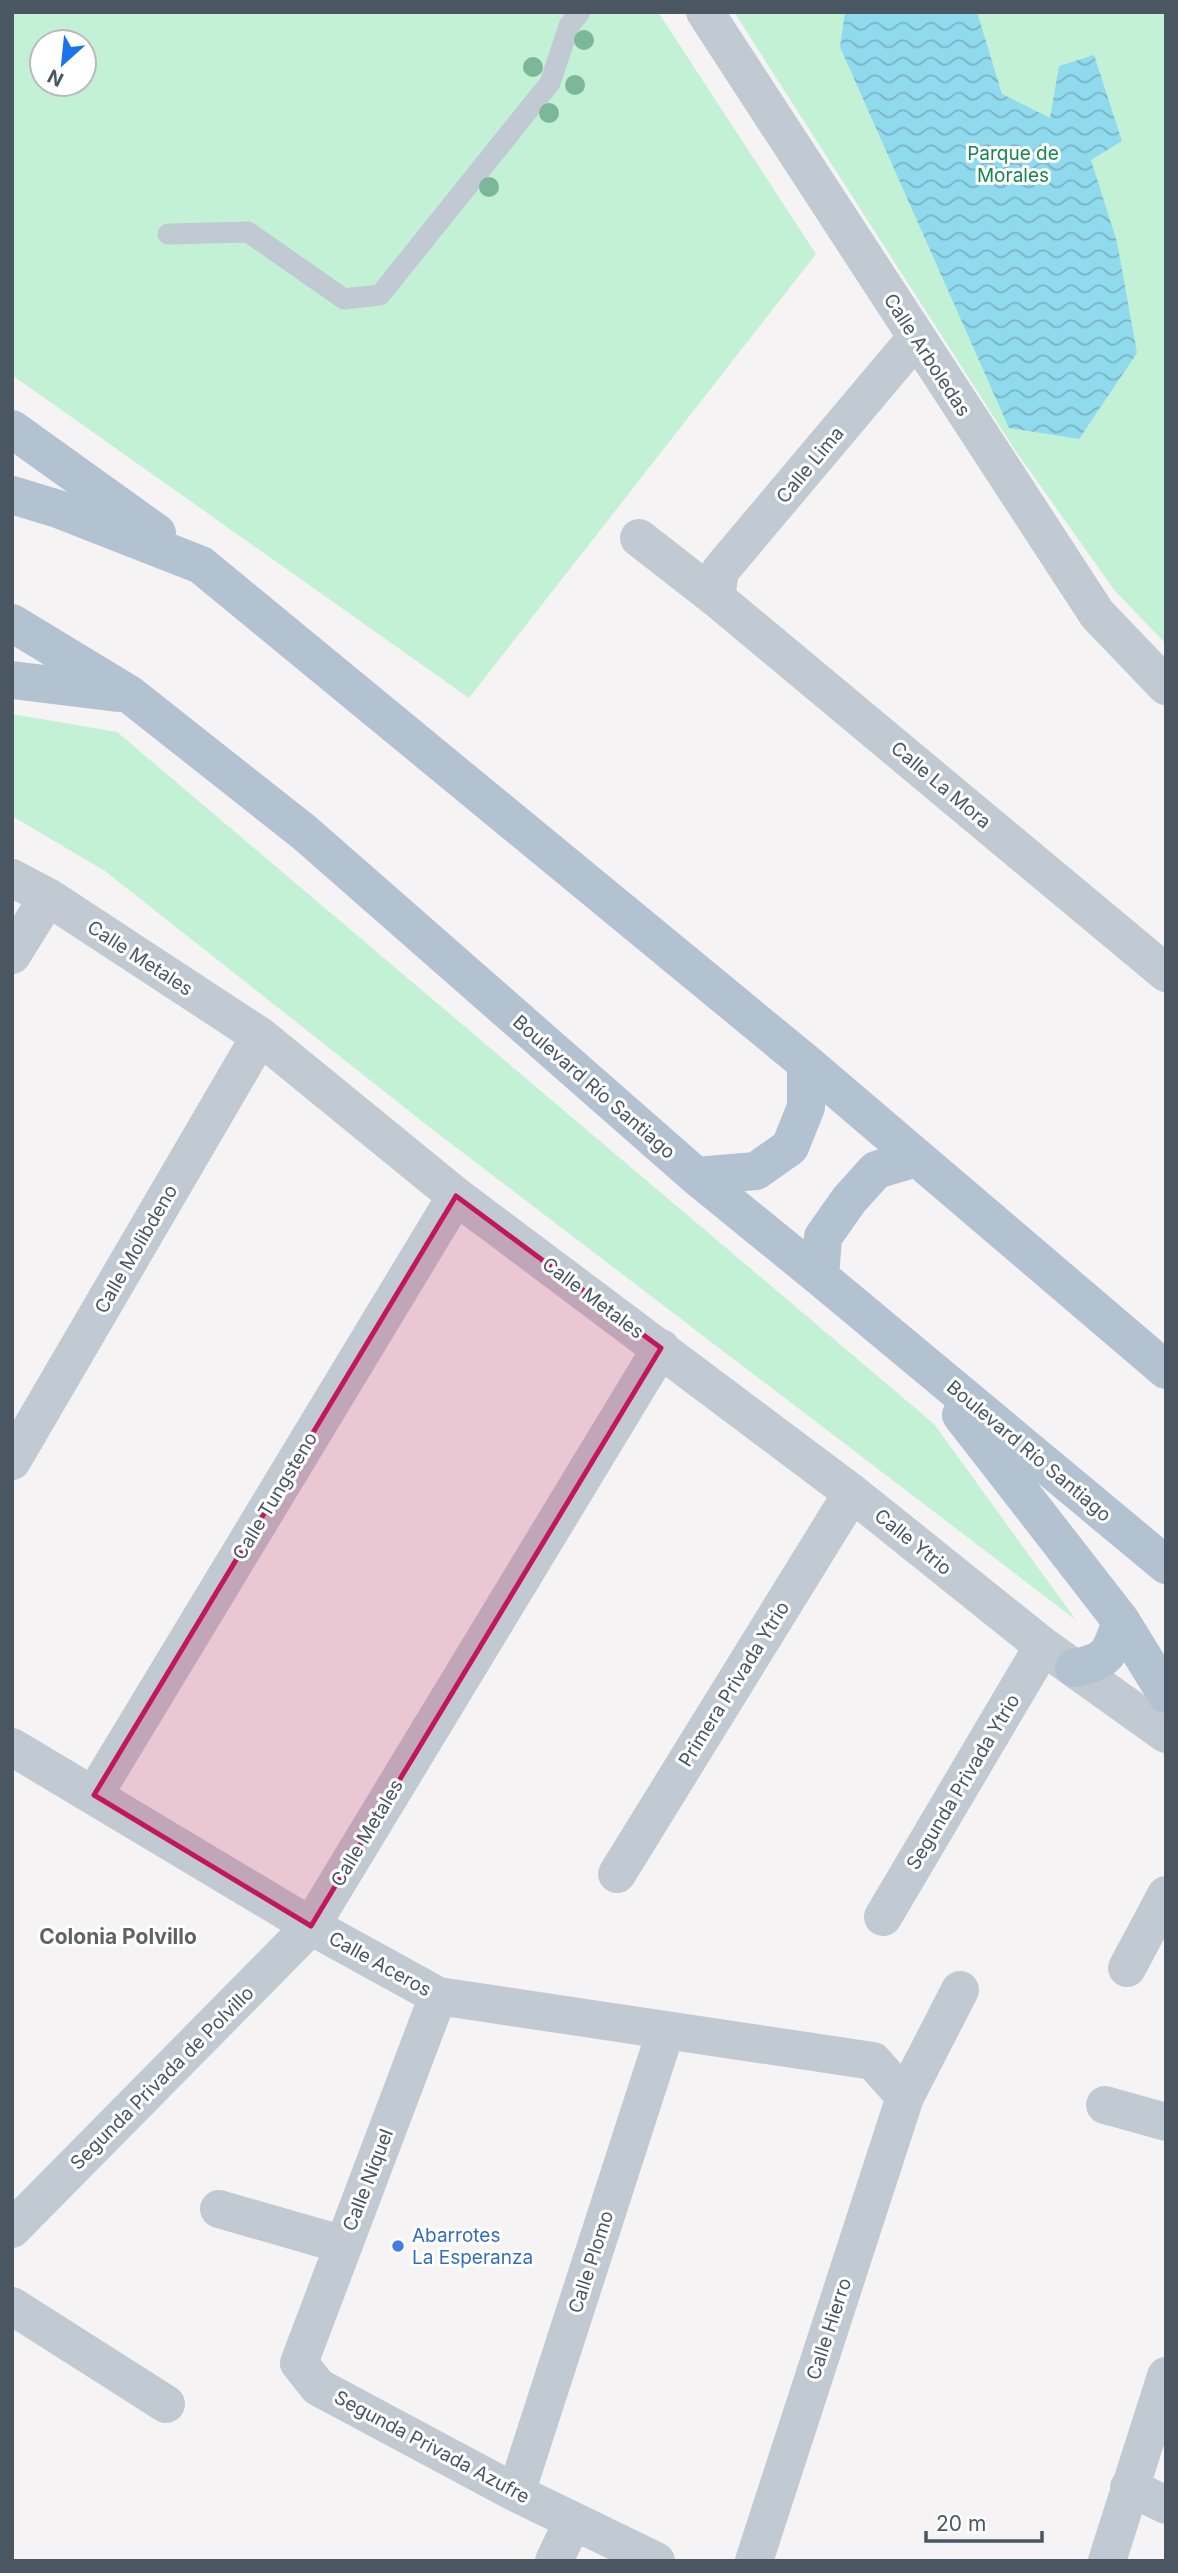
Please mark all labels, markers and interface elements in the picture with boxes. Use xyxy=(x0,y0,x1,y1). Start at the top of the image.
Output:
north arrow xyxy=(28,28,98,98)
text: N xyxy=(44,64,67,91)
park label: Parque de Morales xyxy=(967,142,1059,187)
street label: Calle Arboledas xyxy=(879,289,975,421)
street label: Calle Lima xyxy=(771,422,849,508)
street label: Calle La Mora xyxy=(886,737,996,833)
street label: Calle Metales xyxy=(83,915,197,1001)
street label: Boulevard Río Santiago xyxy=(508,1010,680,1164)
street label: Calle Molibdeno xyxy=(90,1181,182,1317)
street label: Calle Metales xyxy=(538,1252,648,1344)
street label: Boulevard Río Santiago xyxy=(942,1375,1116,1527)
street label: Calle Tungsteno xyxy=(228,1428,322,1564)
street label: Calle Ytrio xyxy=(870,1504,956,1580)
street label: Primera Privada Ytrio xyxy=(674,1597,794,1771)
street label: Segunda Privada Ytrio xyxy=(901,1690,1025,1874)
street label: Calle Metales xyxy=(326,1775,408,1891)
district label: Colonia Polvillo xyxy=(39,1924,197,1949)
street label: Calle Aceros xyxy=(325,1926,435,2002)
street label: Segunda Privada de Polvillo xyxy=(65,1981,259,2175)
street label: Calle Níquel xyxy=(338,2126,398,2234)
street label: Calle Plomo xyxy=(564,2208,618,2316)
place label: Abarrotes La Esperanza xyxy=(412,2224,533,2269)
marker: Abarrotes La Esperanza xyxy=(390,2238,406,2254)
street label: Calle Hierro xyxy=(802,2275,856,2383)
street label: Segunda Privada Azufre xyxy=(330,2386,534,2508)
scale bar xyxy=(926,2500,1042,2544)
text: 20 m xyxy=(936,2511,986,2536)

